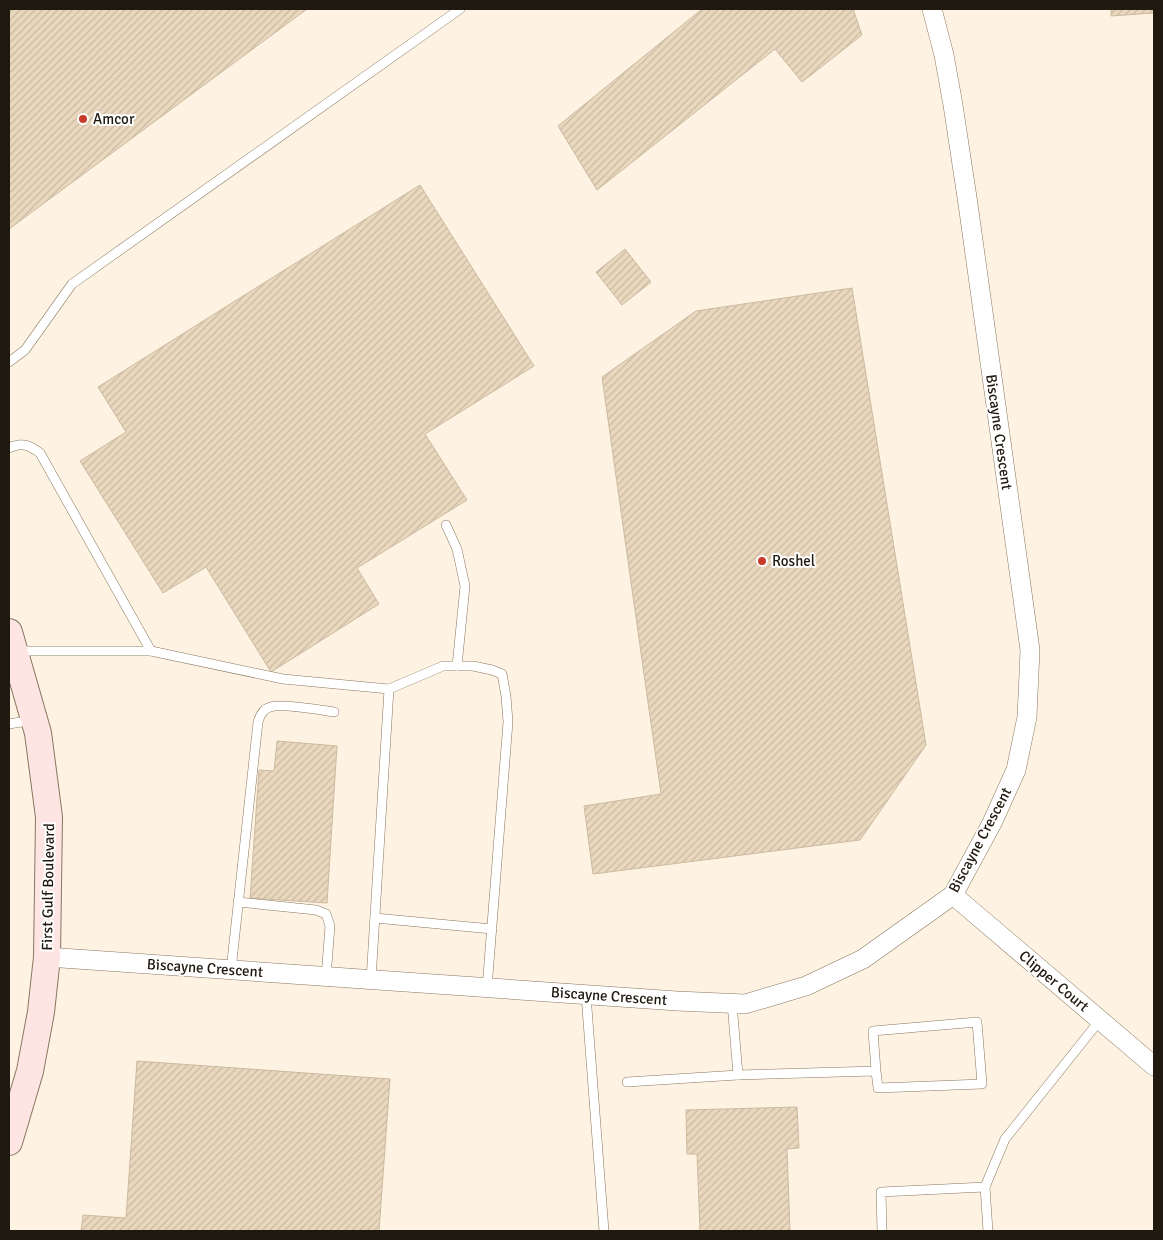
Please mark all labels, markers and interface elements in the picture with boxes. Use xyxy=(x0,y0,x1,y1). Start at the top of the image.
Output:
place label: Amcor xyxy=(93,110,135,128)
marker: Amcor xyxy=(77,113,89,125)
street label: Biscayne Crescent xyxy=(982,373,1016,491)
place label: Roshel xyxy=(772,552,815,570)
marker: Roshel xyxy=(756,555,768,567)
street label: Biscayne Crescent xyxy=(945,784,1015,896)
street label: First Gulf Boulevard xyxy=(38,823,58,951)
street label: Clipper Court xyxy=(1015,947,1093,1015)
street label: Biscayne Crescent xyxy=(146,955,264,981)
street label: Biscayne Crescent xyxy=(550,983,668,1009)

